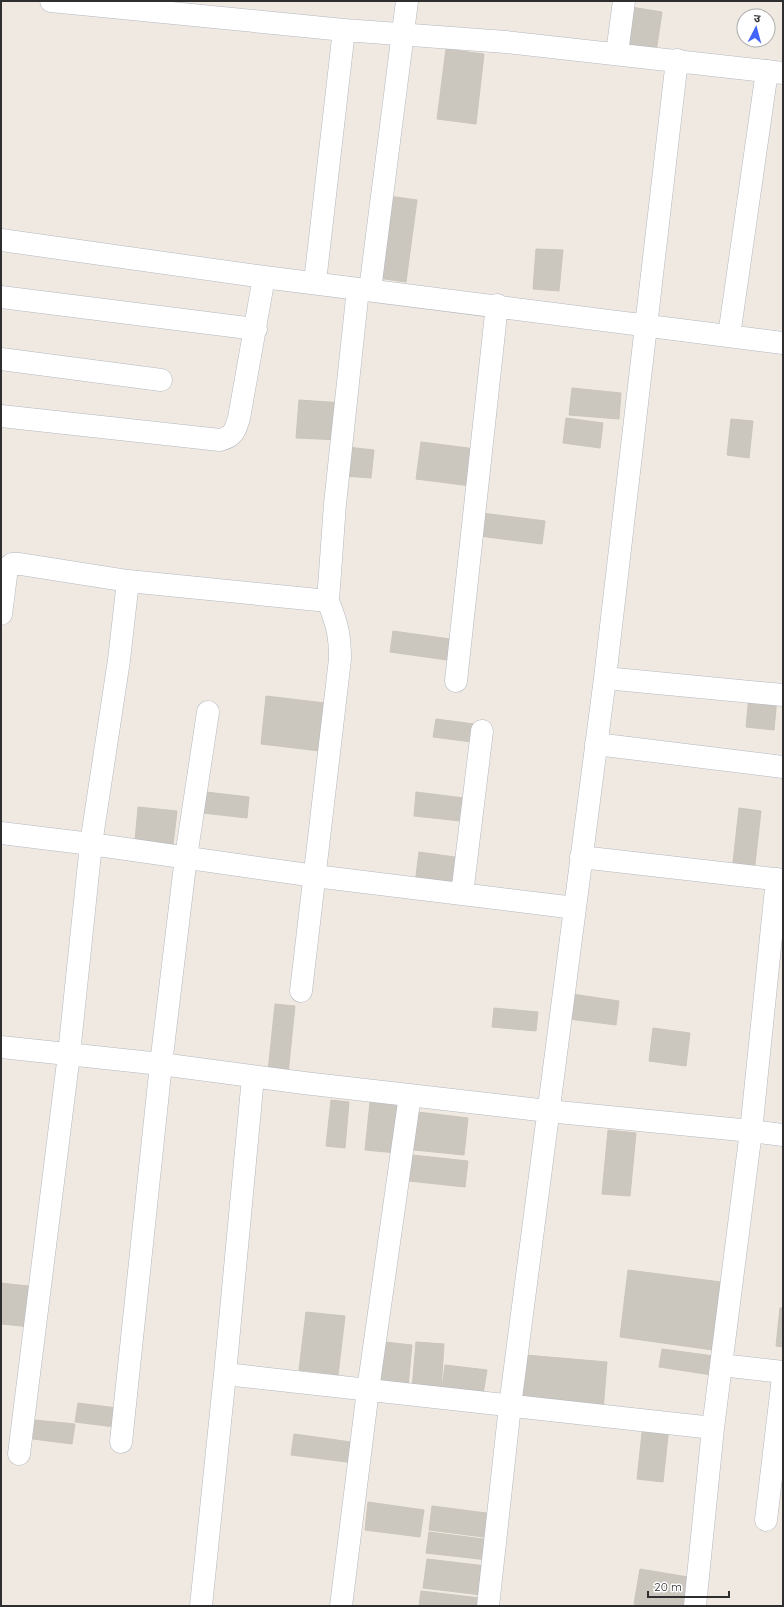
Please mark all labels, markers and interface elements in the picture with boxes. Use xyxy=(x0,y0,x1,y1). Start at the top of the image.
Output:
north arrow xyxy=(736,8,776,48)
text: उ xyxy=(753,11,762,25)
scale bar xyxy=(648,1573,729,1599)
text: 20 m xyxy=(654,1579,682,1594)

